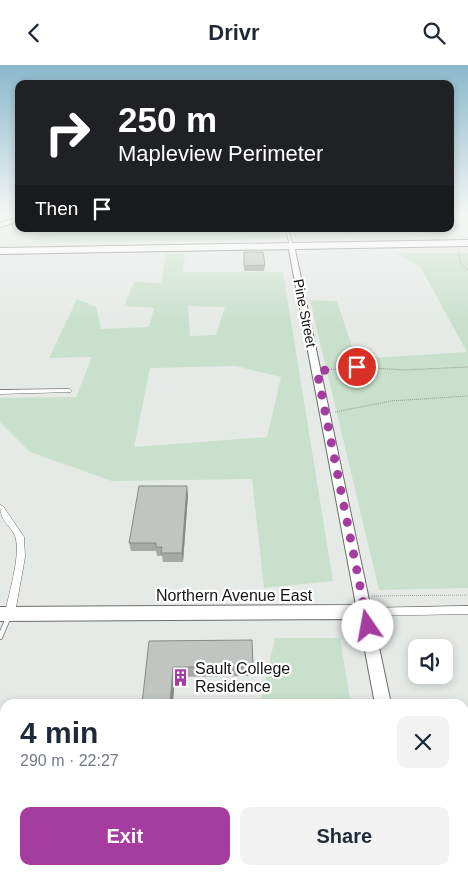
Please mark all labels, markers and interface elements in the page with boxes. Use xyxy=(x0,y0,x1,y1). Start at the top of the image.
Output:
icon: back xyxy=(20,19,48,47)
icon: search xyxy=(420,19,448,47)
text: Drivr xyxy=(208,20,260,45)
icon: right xyxy=(35,100,100,165)
text: 250 m xyxy=(118,100,217,139)
text: Mapleview Perimeter xyxy=(118,141,323,166)
icon: arrive xyxy=(88,195,116,223)
text: Then xyxy=(35,198,78,219)
street label: Pine Street xyxy=(291,277,319,349)
pin xyxy=(336,346,378,388)
icon: arrive xyxy=(343,353,371,381)
street label: Northern Avenue East xyxy=(156,587,313,604)
position arrow xyxy=(341,599,393,651)
map controls xyxy=(408,639,453,684)
button: sound xyxy=(408,639,453,684)
place label: Sault College Residence xyxy=(195,660,290,695)
building icon: Sault College Residence xyxy=(171,667,191,687)
text: 4 min xyxy=(20,716,98,749)
button: close xyxy=(397,716,449,768)
text: 290 m · 22:27 xyxy=(20,752,119,769)
button: Exit xyxy=(20,807,230,865)
button: Share xyxy=(240,807,449,865)

